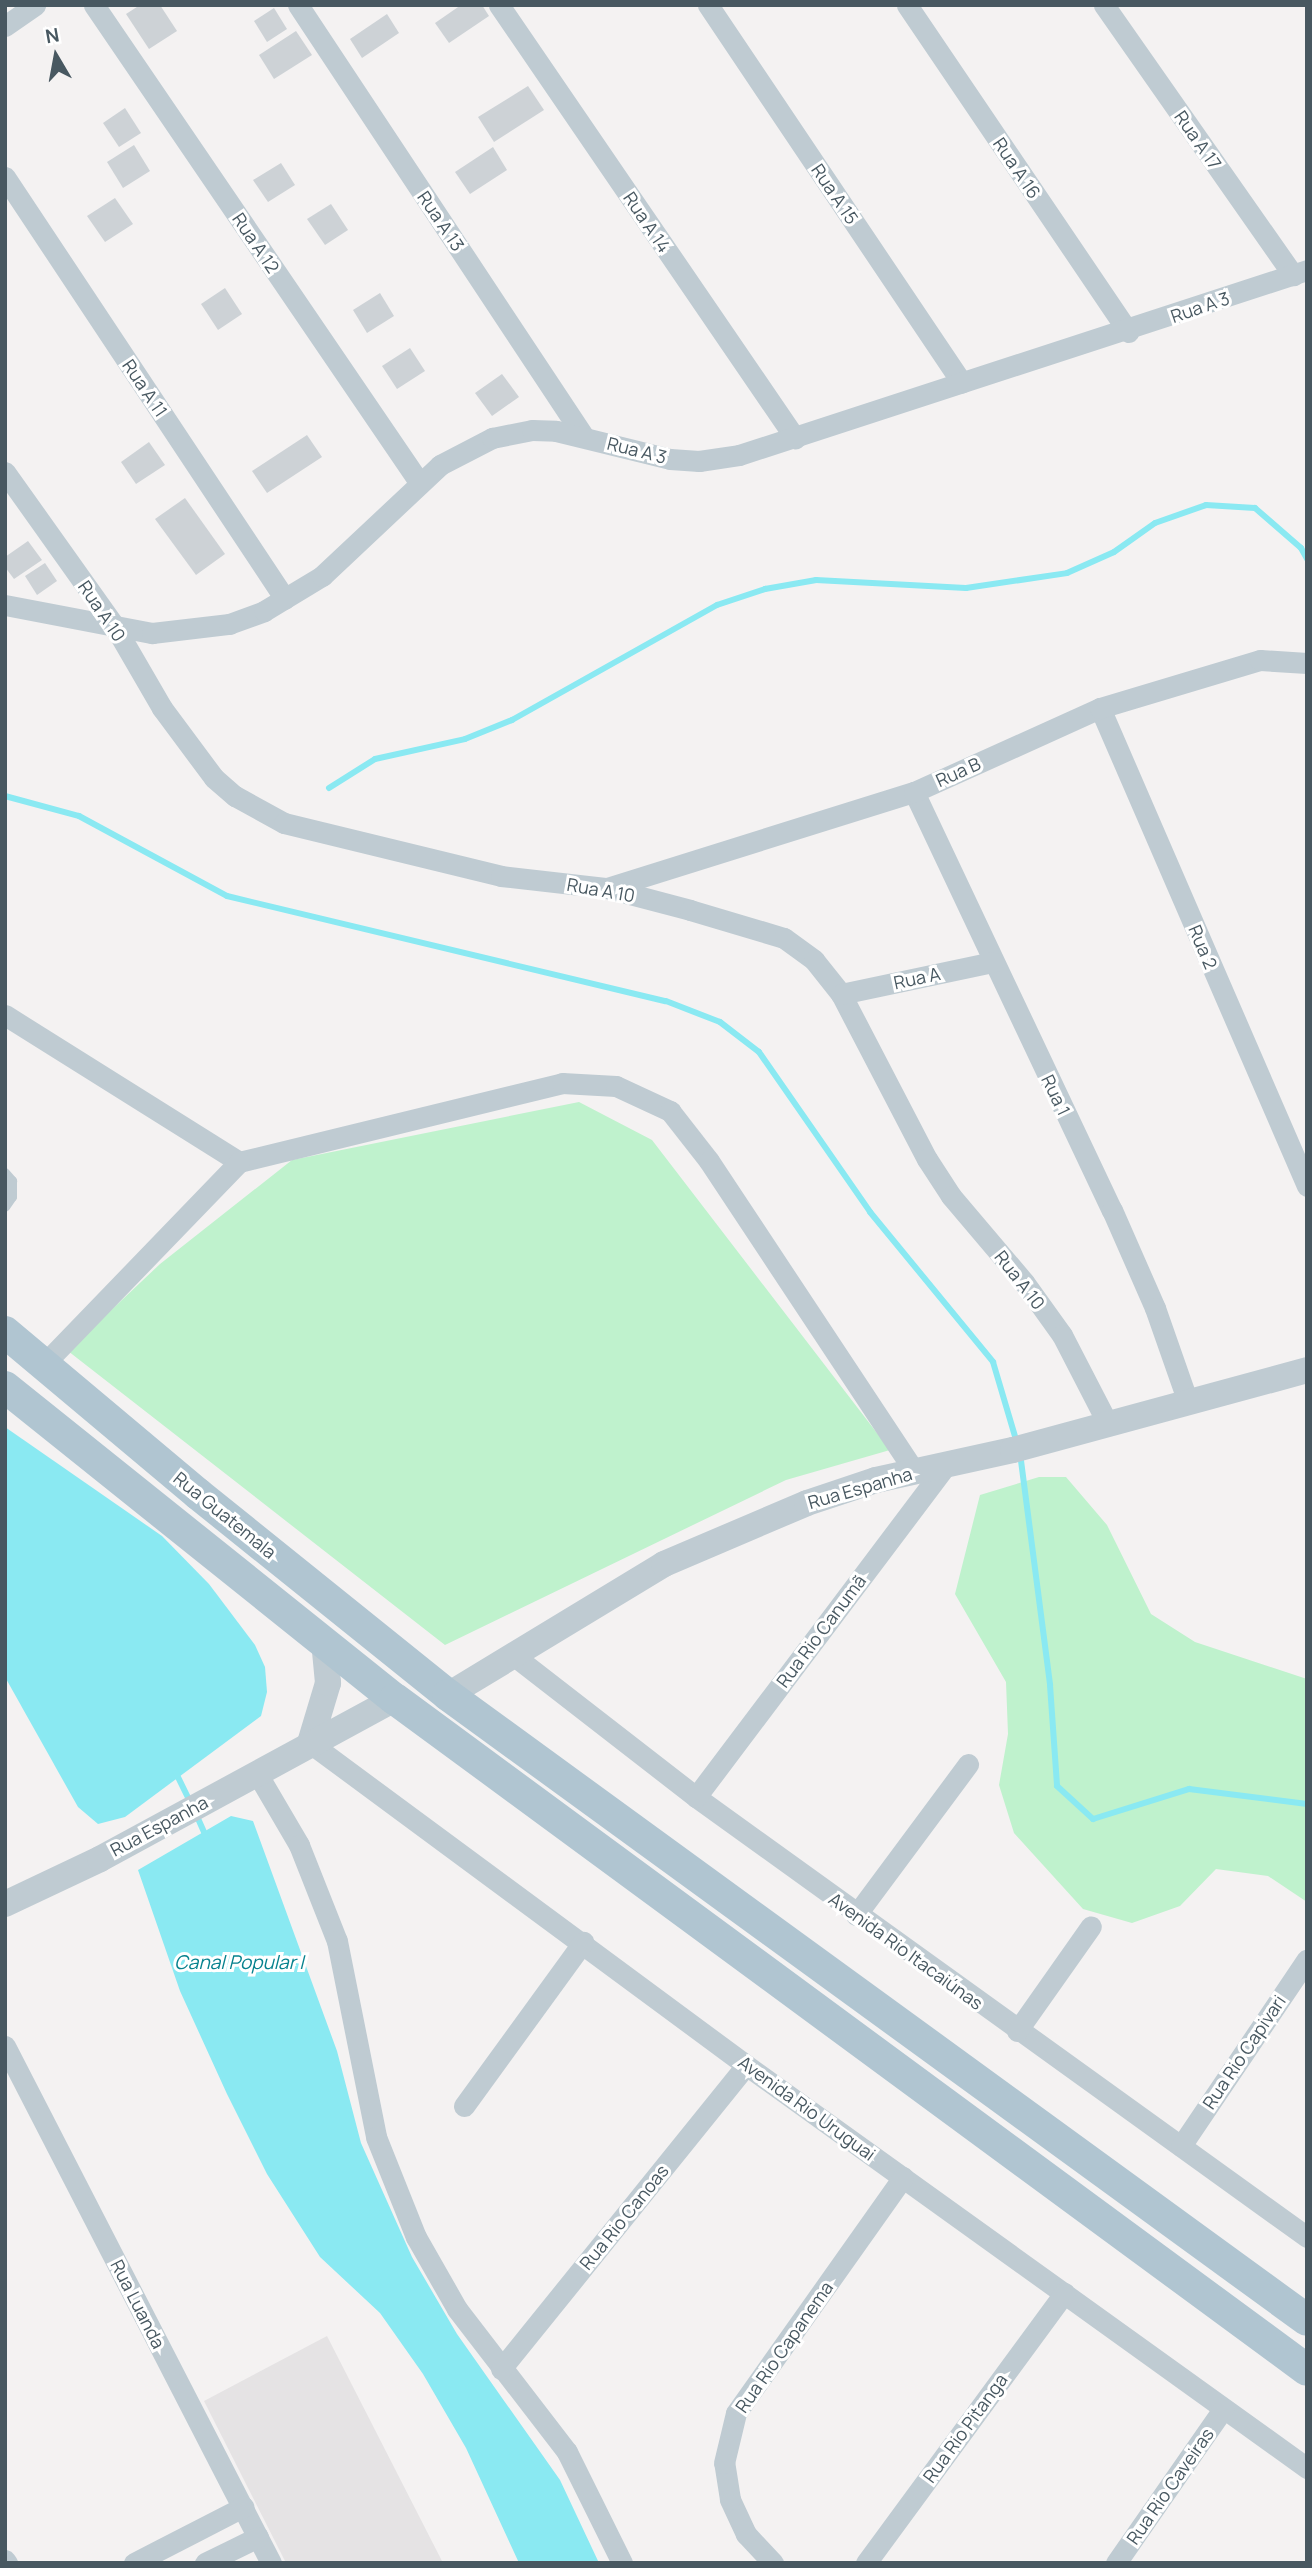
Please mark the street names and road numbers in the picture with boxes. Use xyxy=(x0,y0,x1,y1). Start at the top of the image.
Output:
street label: Rua A 17 xyxy=(1170,106,1226,174)
street label: Rua A 16 xyxy=(989,133,1045,203)
street label: Rua A 15 xyxy=(807,160,863,228)
street label: Rua A 13 xyxy=(413,187,469,255)
street label: Rua A 14 xyxy=(619,188,675,256)
street label: Rua A 12 xyxy=(228,209,284,277)
street label: Rua A 3 xyxy=(1168,287,1232,327)
street label: Rua A 11 xyxy=(118,355,172,421)
street label: Rua A 3 xyxy=(605,432,669,468)
street label: Rua A 10 xyxy=(74,577,130,645)
street label: Rua B xyxy=(932,753,984,791)
street label: Rua A 10 xyxy=(565,873,637,907)
street label: Rua 2 xyxy=(1184,922,1222,972)
street label: Rua A xyxy=(892,963,942,993)
street label: Rua 1 xyxy=(1037,1071,1075,1119)
street label: Rua A 10 xyxy=(990,1246,1050,1314)
street label: Rua Espanha xyxy=(805,1463,915,1513)
street label: Rua Guatemala xyxy=(169,1467,281,1563)
street label: Rua Rio Canumã xyxy=(772,1571,870,1691)
street label: Rua Espanha xyxy=(107,1791,211,1861)
street label: Avenida Rio Itacaiúnas xyxy=(825,1888,987,2014)
street label: Rua Rio Capivari xyxy=(1198,1991,1290,2113)
street label: Avenida Rio Uruguai xyxy=(734,2051,880,2165)
street label: Rua Rio Canoas xyxy=(575,2160,673,2274)
street label: Rua Luanda xyxy=(106,2256,170,2352)
street label: Rua Rio Capanema xyxy=(731,2277,837,2417)
street label: Rua Rio Pitanga xyxy=(918,2369,1012,2487)
street label: Rua Rio Caveiras xyxy=(1122,2424,1218,2548)

